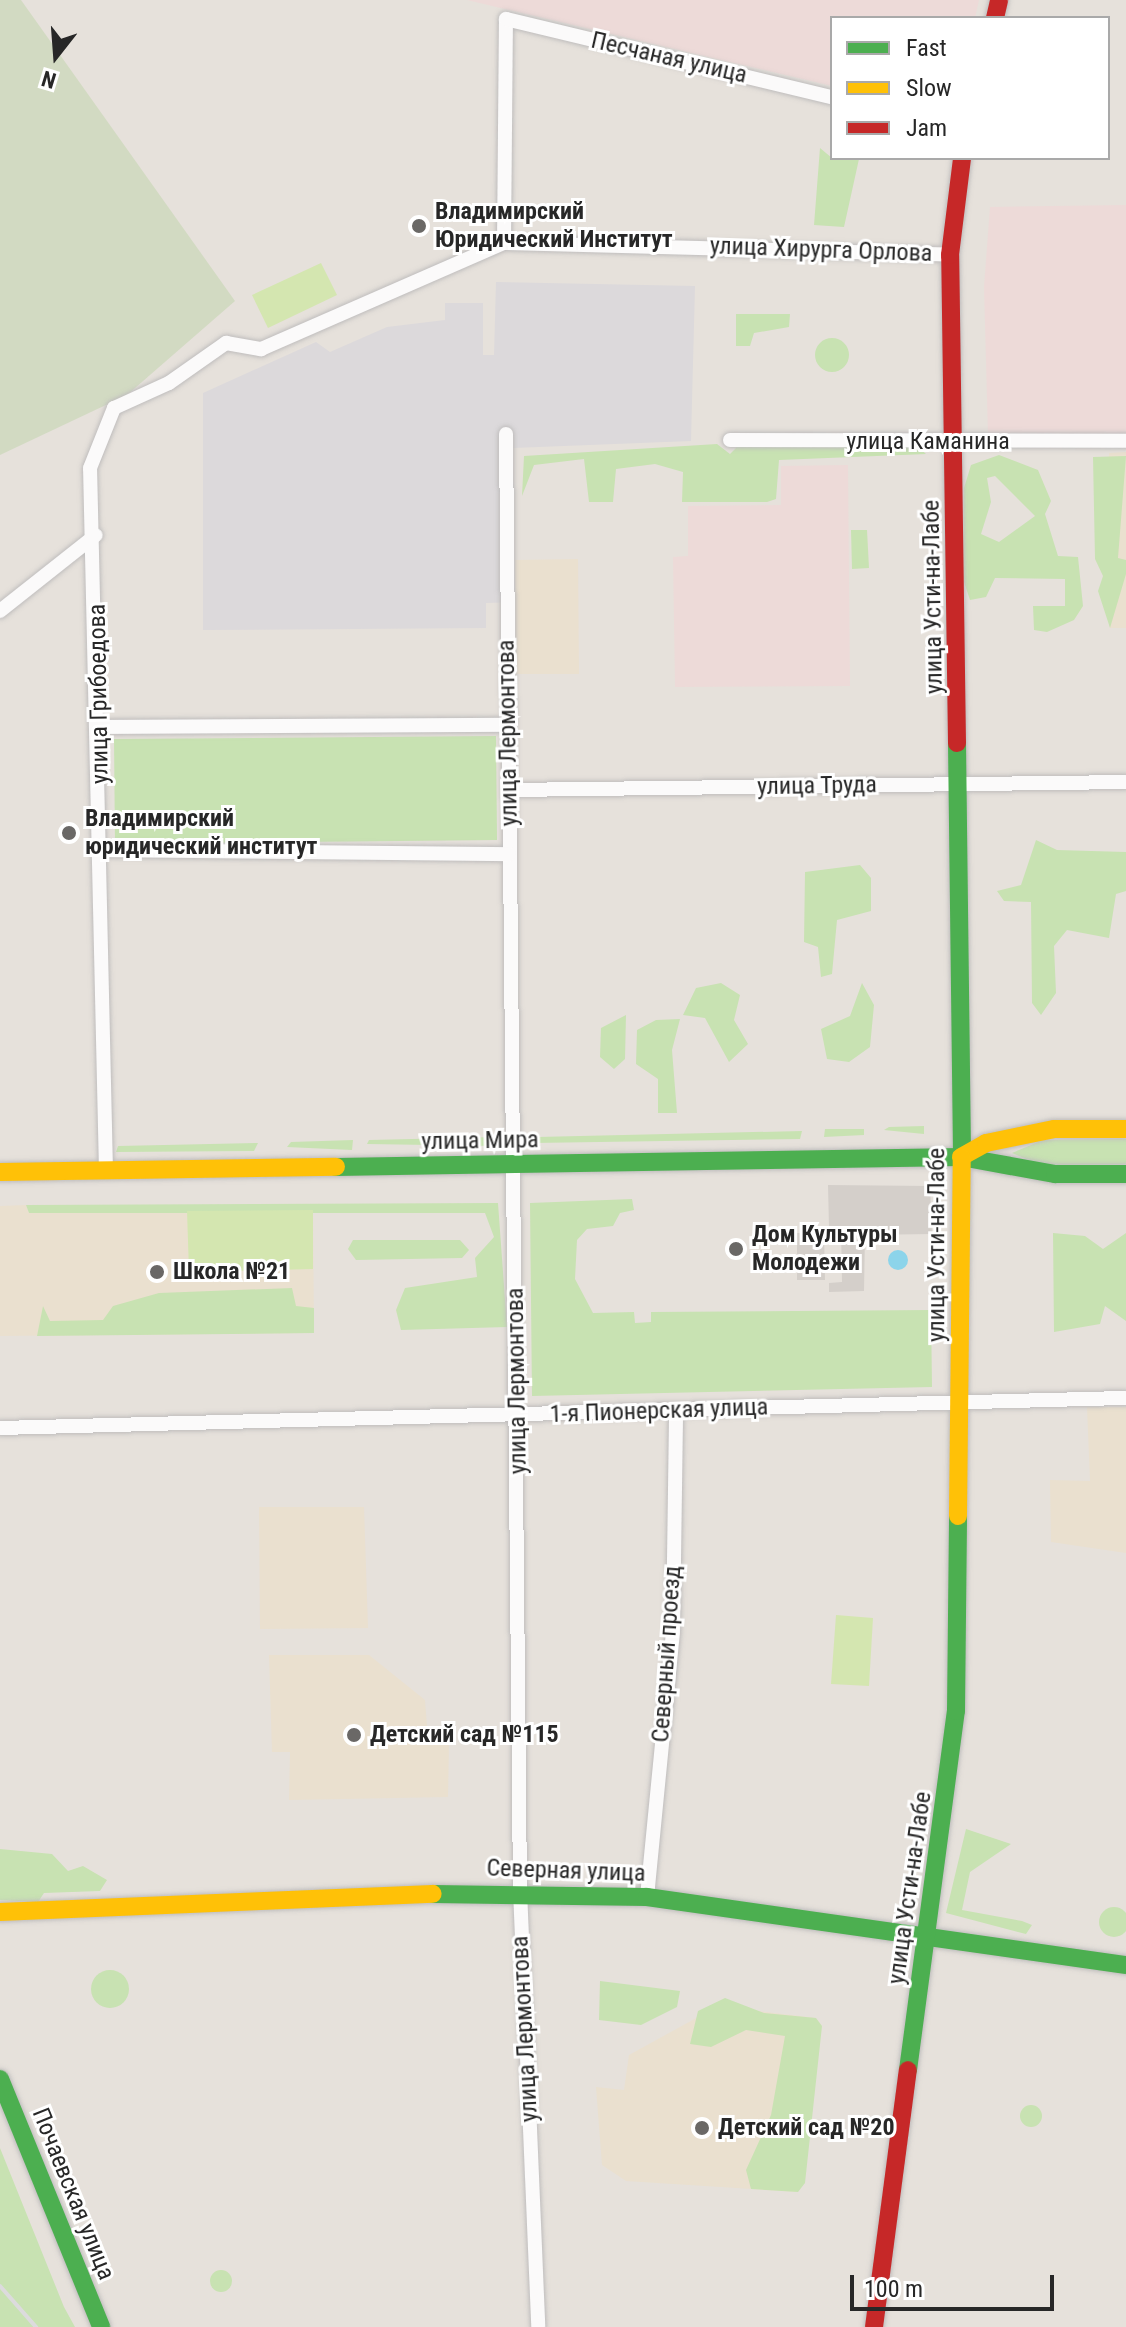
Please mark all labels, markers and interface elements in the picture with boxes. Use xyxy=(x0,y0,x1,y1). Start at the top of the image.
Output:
north arrow xyxy=(16,16,96,96)
legend xyxy=(830,16,1110,160)
street label: Песчаная улица xyxy=(588,26,750,90)
text: Fast xyxy=(906,34,947,62)
text: N xyxy=(39,66,59,93)
text: Slow xyxy=(906,74,952,102)
text: Jam xyxy=(906,114,947,142)
place label: Владимирский Юридический Институт xyxy=(435,198,673,254)
marker: Владимирский Юридический Институт xyxy=(410,217,428,235)
street label: улица Хирурга Орлова xyxy=(709,232,933,268)
street label: улица Каманина xyxy=(846,428,1010,456)
street label: улица Усти-на-Лабе xyxy=(917,500,949,694)
street label: улица Грибоедова xyxy=(83,604,115,784)
street label: улица Лермонтова xyxy=(492,639,524,827)
street label: улица Труда xyxy=(757,771,877,801)
place label: Владимирский юридический институт xyxy=(85,805,317,861)
marker: Владимирский юридический институт xyxy=(60,824,78,842)
street label: улица Мира xyxy=(421,1126,539,1156)
street label: улица Усти-на-Лабе xyxy=(923,1148,951,1342)
place label: Дом Культуры Молодежи xyxy=(752,1221,898,1277)
marker: Дом Культуры Молодежи xyxy=(727,1240,745,1258)
place label: Школа №21 xyxy=(173,1258,290,1286)
marker: Школа №21 xyxy=(148,1263,166,1281)
street label: улица Лермонтова xyxy=(501,1287,533,1475)
street label: 1-я Пионерская улица xyxy=(549,1393,769,1429)
street label: Северный проезд xyxy=(646,1565,688,1743)
place label: Детский сад №115 xyxy=(370,1721,559,1749)
marker: Детский сад №115 xyxy=(345,1726,363,1744)
street label: улица Усти-на-Лабе xyxy=(882,1790,938,1986)
street label: Северная улица xyxy=(486,1854,646,1888)
street label: улица Лермонтова xyxy=(506,1935,544,2123)
street label: Почаевская улица xyxy=(25,2104,121,2284)
place label: Детский сад №20 xyxy=(718,2114,895,2142)
marker: Детский сад №20 xyxy=(693,2119,711,2137)
scale bar xyxy=(854,2259,1058,2309)
text: 100 m xyxy=(864,2275,923,2303)

